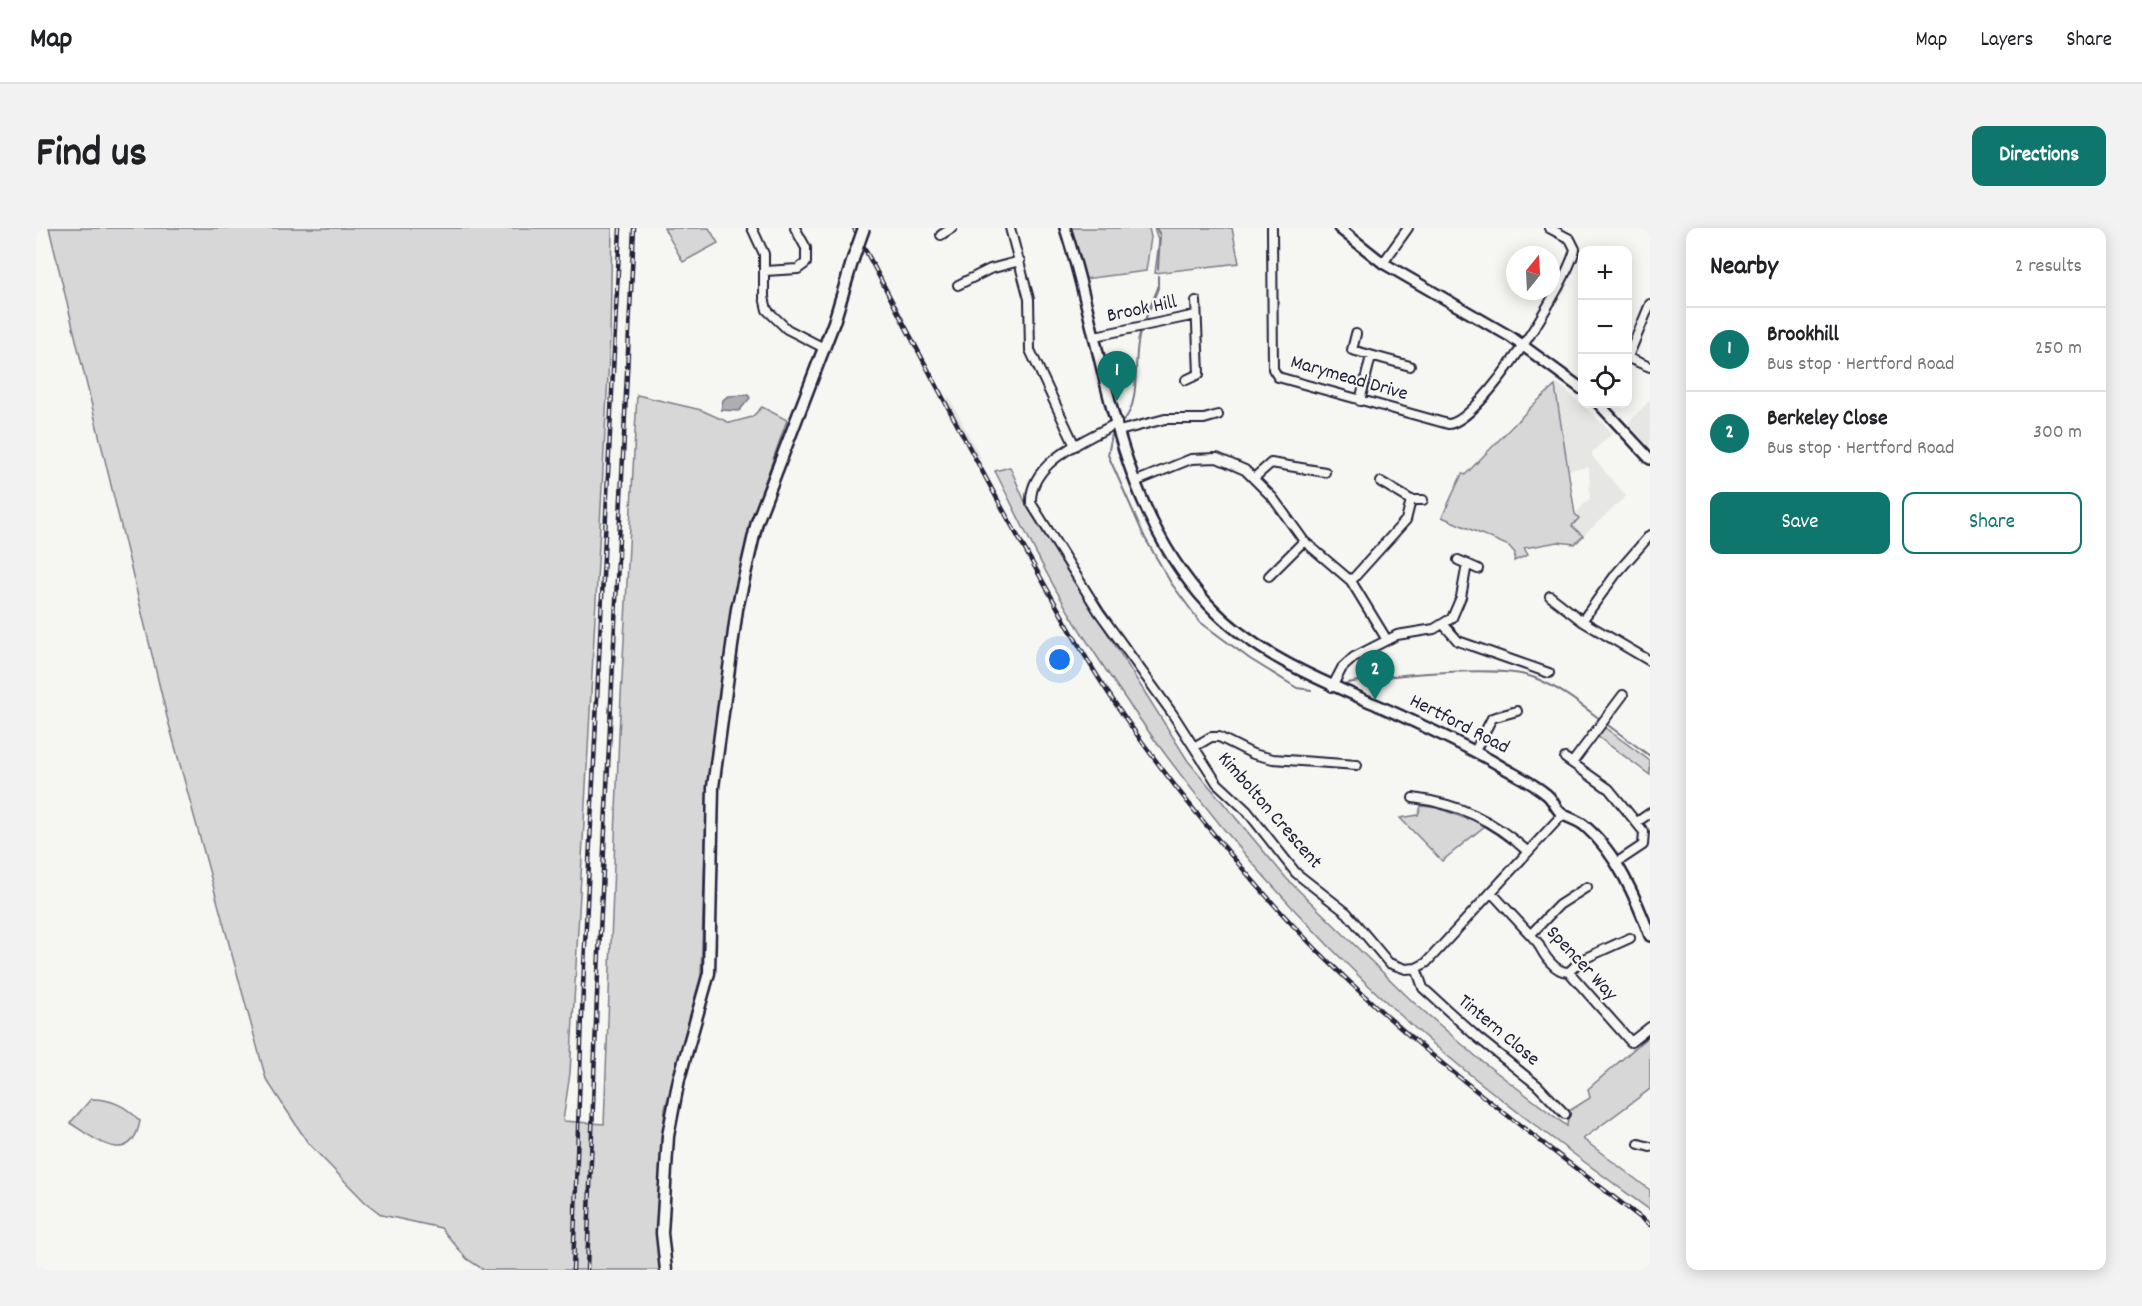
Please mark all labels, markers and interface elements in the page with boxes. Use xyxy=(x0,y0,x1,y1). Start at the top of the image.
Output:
text: Map xyxy=(30,21,72,61)
text: Map xyxy=(1916,26,1947,56)
text: Layers xyxy=(1980,26,2033,56)
text: Share xyxy=(2066,26,2112,56)
text: Find us xyxy=(36,126,147,186)
button: Directions xyxy=(1972,126,2106,186)
north arrow xyxy=(1506,246,1560,300)
map controls xyxy=(1578,246,1632,408)
button: + xyxy=(1578,246,1632,300)
text: Nearby xyxy=(1710,249,1778,286)
text: 2 results xyxy=(2015,253,2082,281)
street label: Brook Hill xyxy=(1104,289,1180,331)
button: − xyxy=(1578,300,1632,354)
text: Brookhill xyxy=(1767,320,1839,351)
text: 1 xyxy=(1727,335,1732,363)
text: 250 m xyxy=(2035,335,2082,363)
street label: Marymead Drive xyxy=(1287,349,1411,409)
text: Bus stop · Hertford Road xyxy=(1767,351,1954,379)
pin: 1 xyxy=(1098,352,1136,401)
button: locate xyxy=(1578,354,1632,408)
text: Berkeley Close xyxy=(1767,404,1888,435)
text: 2 xyxy=(1725,419,1734,447)
text: 300 m xyxy=(2033,419,2082,447)
text: Bus stop · Hertford Road xyxy=(1767,435,1954,463)
button: Save xyxy=(1710,492,1890,554)
button: Share xyxy=(1902,492,2082,554)
your location xyxy=(1045,645,1074,674)
pin: 2 xyxy=(1356,650,1394,700)
street label: Hertford Road xyxy=(1404,688,1514,762)
street label: Kimbolton Crescent xyxy=(1210,746,1328,876)
street label: Spencer Way xyxy=(1539,920,1624,1009)
street label: Tintern Close xyxy=(1451,988,1545,1074)

